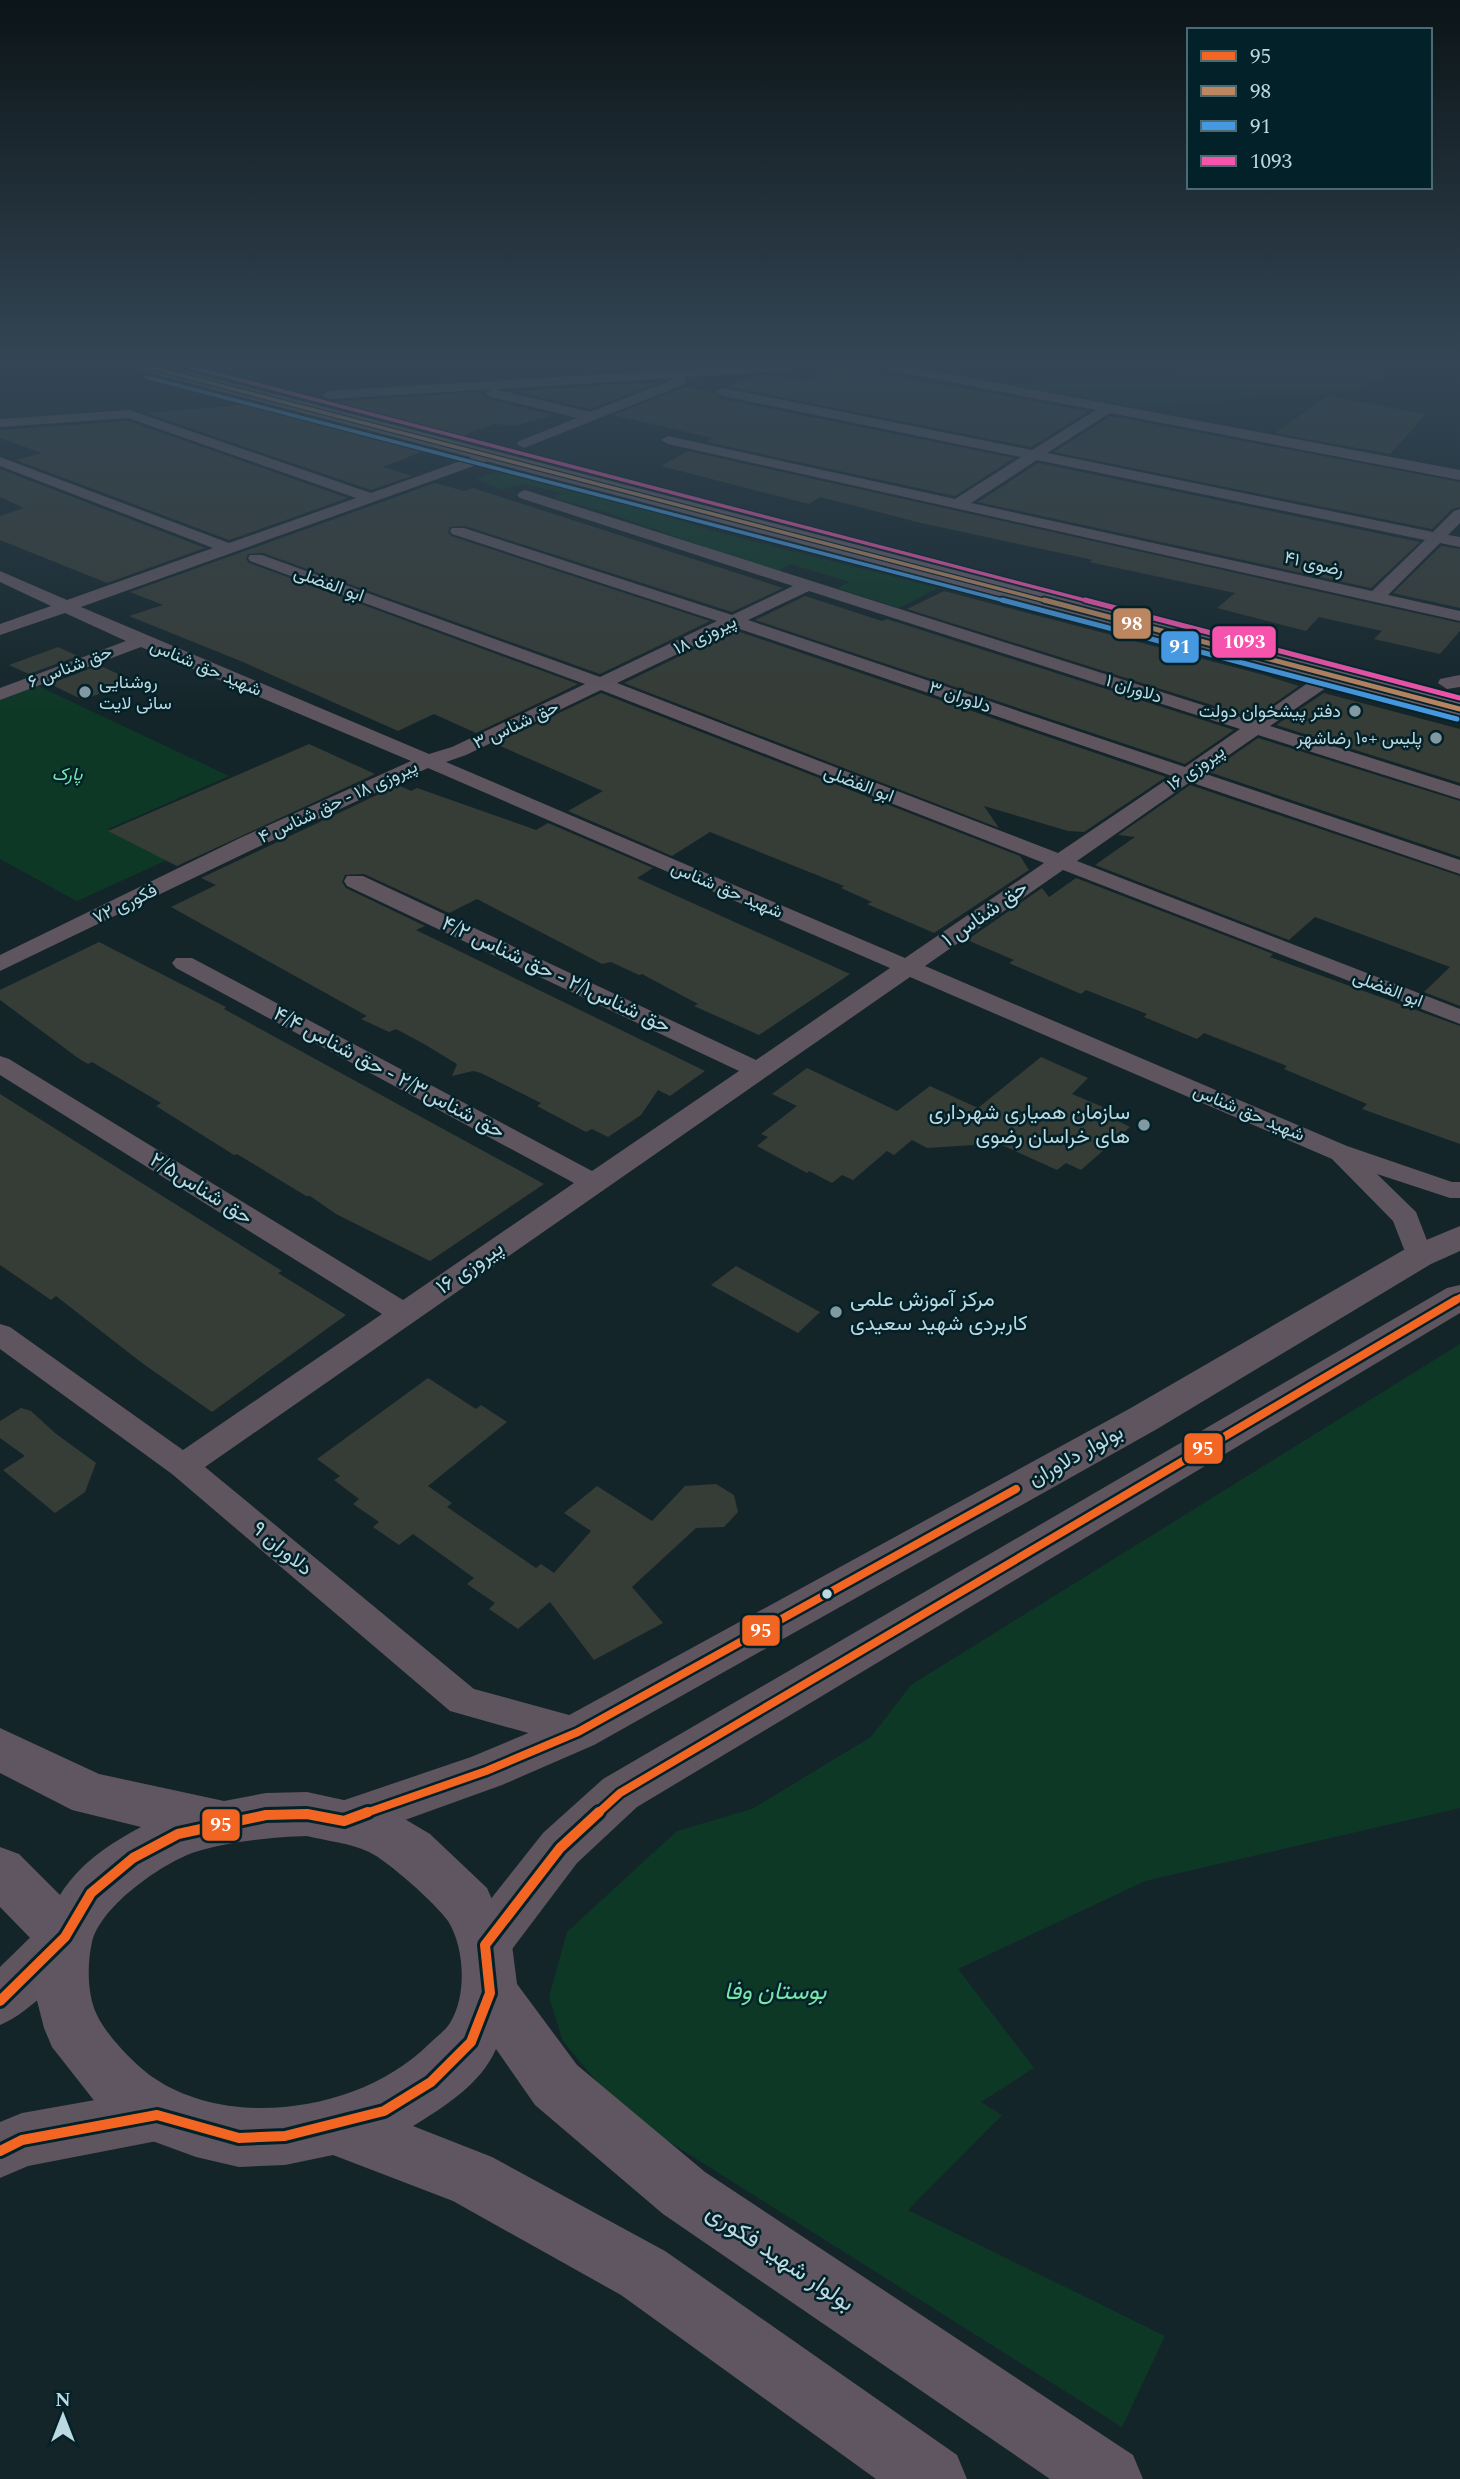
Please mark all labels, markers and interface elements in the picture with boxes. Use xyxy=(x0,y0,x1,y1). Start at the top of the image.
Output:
legend xyxy=(1187,28,1432,189)
text: 95 xyxy=(1250,41,1271,73)
text: 98 xyxy=(1250,76,1271,108)
text: 91 xyxy=(1250,111,1271,143)
text: 1093 xyxy=(1250,146,1292,178)
street label: رضوی ۴۱ xyxy=(1281,544,1347,584)
street label: ابو الفضلی xyxy=(290,559,368,609)
line badge: 98 xyxy=(1112,607,1152,640)
street label: پیروزی ۱۸ xyxy=(669,608,741,662)
text: 98 xyxy=(1121,610,1143,639)
line badge: 1093 xyxy=(1211,625,1277,659)
text: 1093 xyxy=(1223,628,1266,657)
line badge: 91 xyxy=(1160,630,1200,664)
street label: شهید حق شناس xyxy=(146,632,266,704)
text: 91 xyxy=(1169,633,1191,662)
street label: حق شناس ۶ xyxy=(24,639,116,695)
street label: دلاوران ۱ xyxy=(1102,667,1166,711)
place label: روشنایی سانی لایت xyxy=(99,669,172,717)
street label: دلاوران ۳ xyxy=(925,674,995,720)
marker: روشنایی سانی لایت xyxy=(77,684,93,700)
street label: حق شناس ۳ xyxy=(469,693,563,757)
place label: دفتر پیشخوان دولت xyxy=(1199,698,1341,725)
marker: دفتر پیشخوان دولت xyxy=(1347,703,1363,719)
place label: پلیس +۱۰ رضاشهر xyxy=(1295,725,1422,752)
marker: پلیس +۱۰ رضاشهر xyxy=(1428,730,1444,746)
street label: پیروزی ۱۶ xyxy=(1161,738,1231,798)
street label: پیروزی ۱۸ - حق شناس ۴ xyxy=(254,753,422,851)
street label: ابو الفضلی xyxy=(820,758,898,810)
park label: پارک xyxy=(52,761,83,788)
street label: شهید حق شناس xyxy=(667,854,787,926)
street label: حق شناس ۱ xyxy=(935,872,1035,956)
street label: فکوری ۷۲ xyxy=(88,877,162,931)
street label: حق شناس۲/۱ - حق شناس ۴/۲ xyxy=(436,908,676,1042)
street label: ابو الفضلی xyxy=(1349,963,1427,1015)
street label: حق شناس۲/۳ - حق شناس ۴/۴ xyxy=(267,998,511,1148)
street label: شهید حق شناس xyxy=(1189,1077,1309,1149)
place label: سازمان همیاری شهرداری های خراسان رضوی xyxy=(929,1097,1130,1153)
marker: سازمان همیاری شهرداری های خراسان رضوی xyxy=(1136,1117,1152,1133)
street label: حق شناس۲/۵ xyxy=(143,1145,259,1233)
street label: پیروزی ۱۶ xyxy=(430,1233,510,1303)
place label: مرکز آموزش علمی کاربردی شهید سعیدی xyxy=(850,1284,1028,1340)
marker: مرکز آموزش علمی کاربردی شهید سعیدی xyxy=(828,1304,844,1320)
street label: بولوار دلاوران xyxy=(1023,1417,1129,1495)
line badge: 95 xyxy=(1183,1432,1224,1465)
text: 95 xyxy=(1192,1435,1214,1464)
street label: دلاوران ۹ xyxy=(244,1514,320,1584)
unlabelled marker xyxy=(820,1587,834,1601)
line badge: 95 xyxy=(741,1614,781,1647)
text: 95 xyxy=(750,1617,772,1646)
line badge: 95 xyxy=(201,1808,241,1842)
text: 95 xyxy=(210,1811,232,1840)
park label: بوستان وفا xyxy=(724,1974,827,2010)
street label: بولوار شهید فکوری xyxy=(698,2195,862,2321)
north arrow xyxy=(28,2381,98,2451)
text: N xyxy=(55,2386,71,2415)

